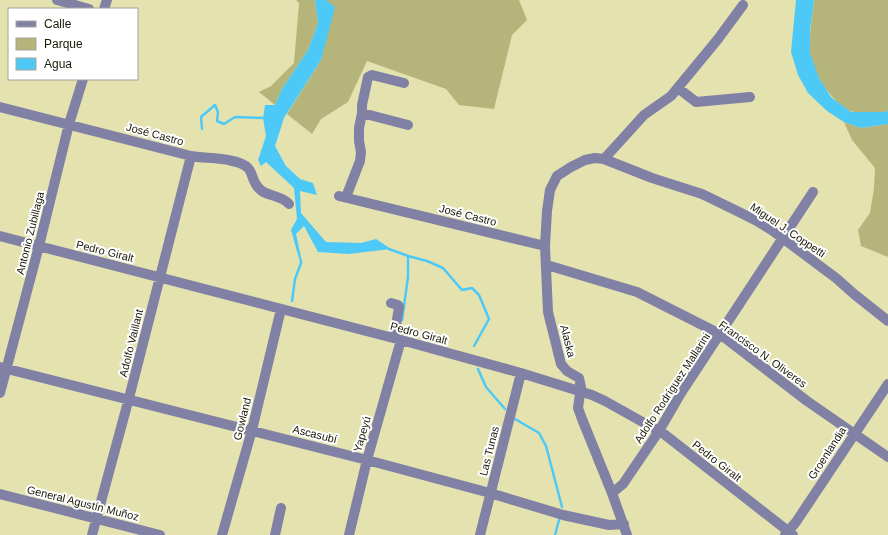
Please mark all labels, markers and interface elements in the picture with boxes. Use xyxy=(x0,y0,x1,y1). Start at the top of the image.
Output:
legend xyxy=(8,8,138,80)
text: Calle xyxy=(44,17,72,31)
text: Parque xyxy=(44,37,83,51)
text: Agua xyxy=(44,57,72,71)
street label: José Castro xyxy=(125,121,185,147)
street label: Antonio Zubillaga xyxy=(14,189,46,276)
street label: Miguel J. Coppetti xyxy=(748,200,828,260)
street label: José Castro xyxy=(438,202,498,228)
street label: Pedro Giralt xyxy=(75,238,135,264)
street label: Adolfo Vaillant xyxy=(117,308,145,378)
street label: Francisco N. Oliveres xyxy=(717,318,809,390)
street label: Pedro Giralt xyxy=(389,320,449,346)
street label: Alaska xyxy=(558,324,578,359)
street label: Adolfo Rodríguez Mallarini xyxy=(632,331,712,445)
street label: Gowland xyxy=(231,396,253,442)
street label: Yapeyú xyxy=(351,415,373,453)
street label: Ascasubí xyxy=(292,423,338,445)
street label: Las Tunas xyxy=(477,424,501,477)
street label: Groenlandia xyxy=(806,424,849,481)
street label: Pedro Giralt xyxy=(690,438,744,484)
street label: General Agustín Muñoz xyxy=(26,483,140,523)

